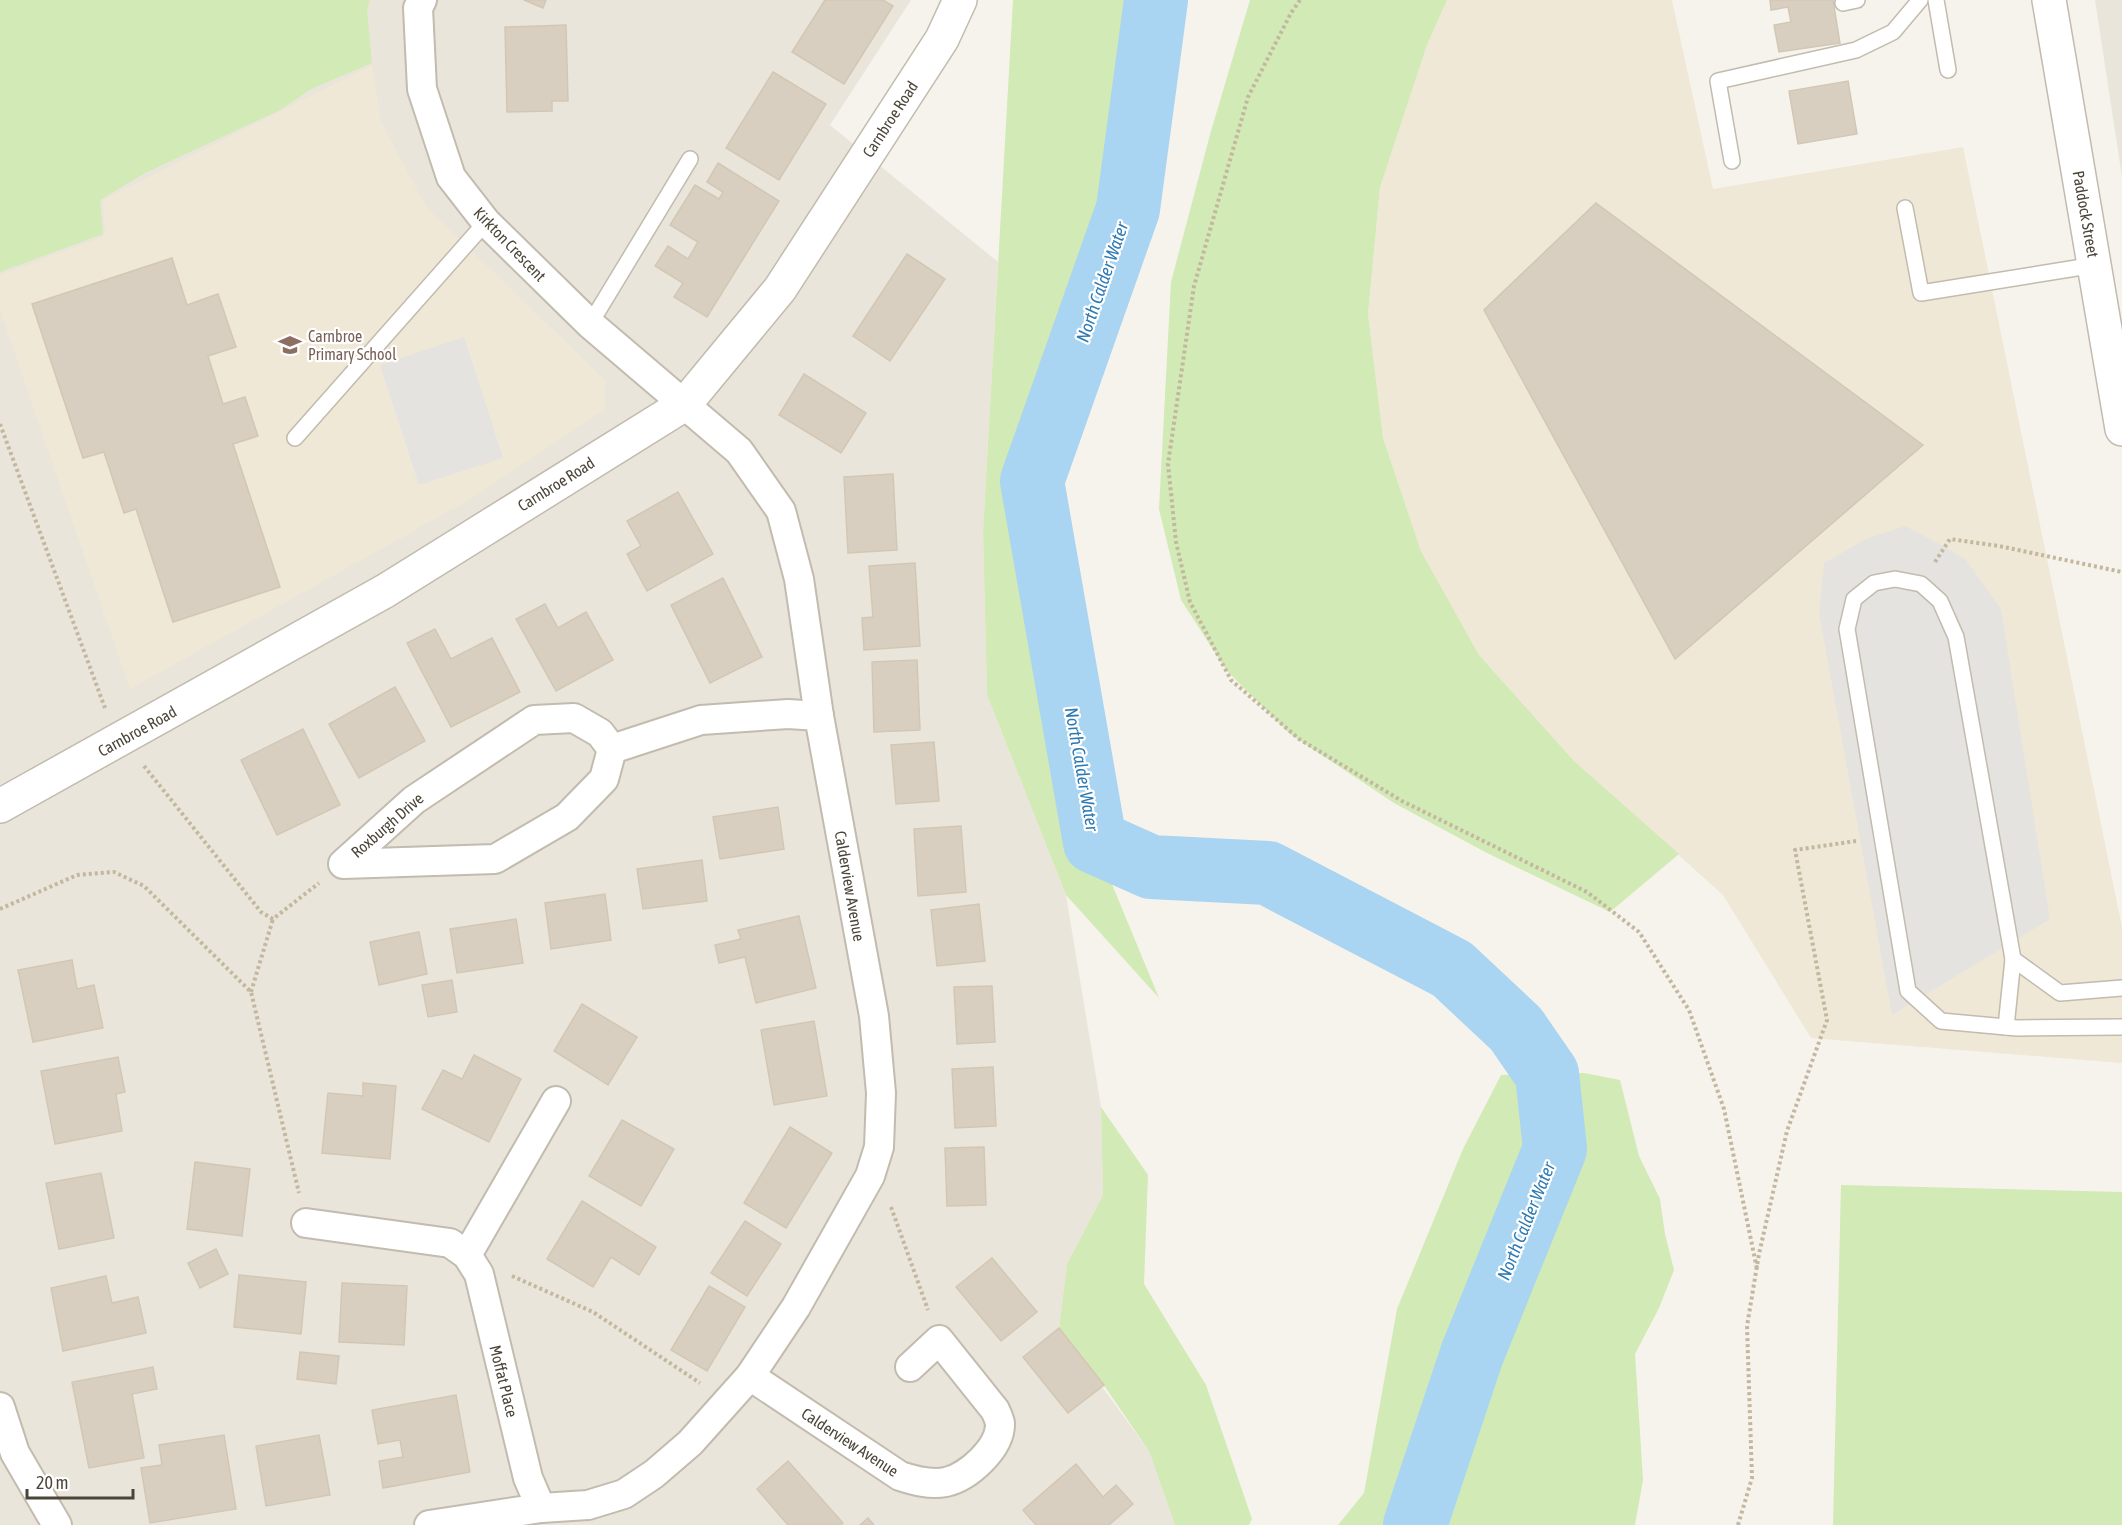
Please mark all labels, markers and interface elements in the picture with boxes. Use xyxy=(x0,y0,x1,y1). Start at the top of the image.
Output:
street label: Carnbroe Road xyxy=(859,78,921,160)
street label: Paddock Street xyxy=(2070,169,2103,259)
street label: Kirkton Crescent xyxy=(470,203,550,285)
water label: North Calder Water xyxy=(1072,219,1133,345)
place label: Carnbroe Primary School xyxy=(308,327,397,364)
school or university icon: Carnbroe Primary School xyxy=(277,332,303,358)
street label: Carnbroe Road xyxy=(514,453,598,515)
street label: Carnbroe Road xyxy=(95,702,179,760)
water label: North Calder Water xyxy=(1061,705,1103,833)
street label: Roxburgh Drive xyxy=(347,789,427,862)
street label: Calderview Avenue xyxy=(831,829,869,943)
water label: North Calder Water xyxy=(1493,1158,1559,1283)
street label: Moffat Place xyxy=(486,1343,522,1419)
street label: Calderview Avenue xyxy=(798,1404,902,1480)
scale bar xyxy=(27,1462,134,1500)
text: 20 m xyxy=(36,1472,68,1493)

